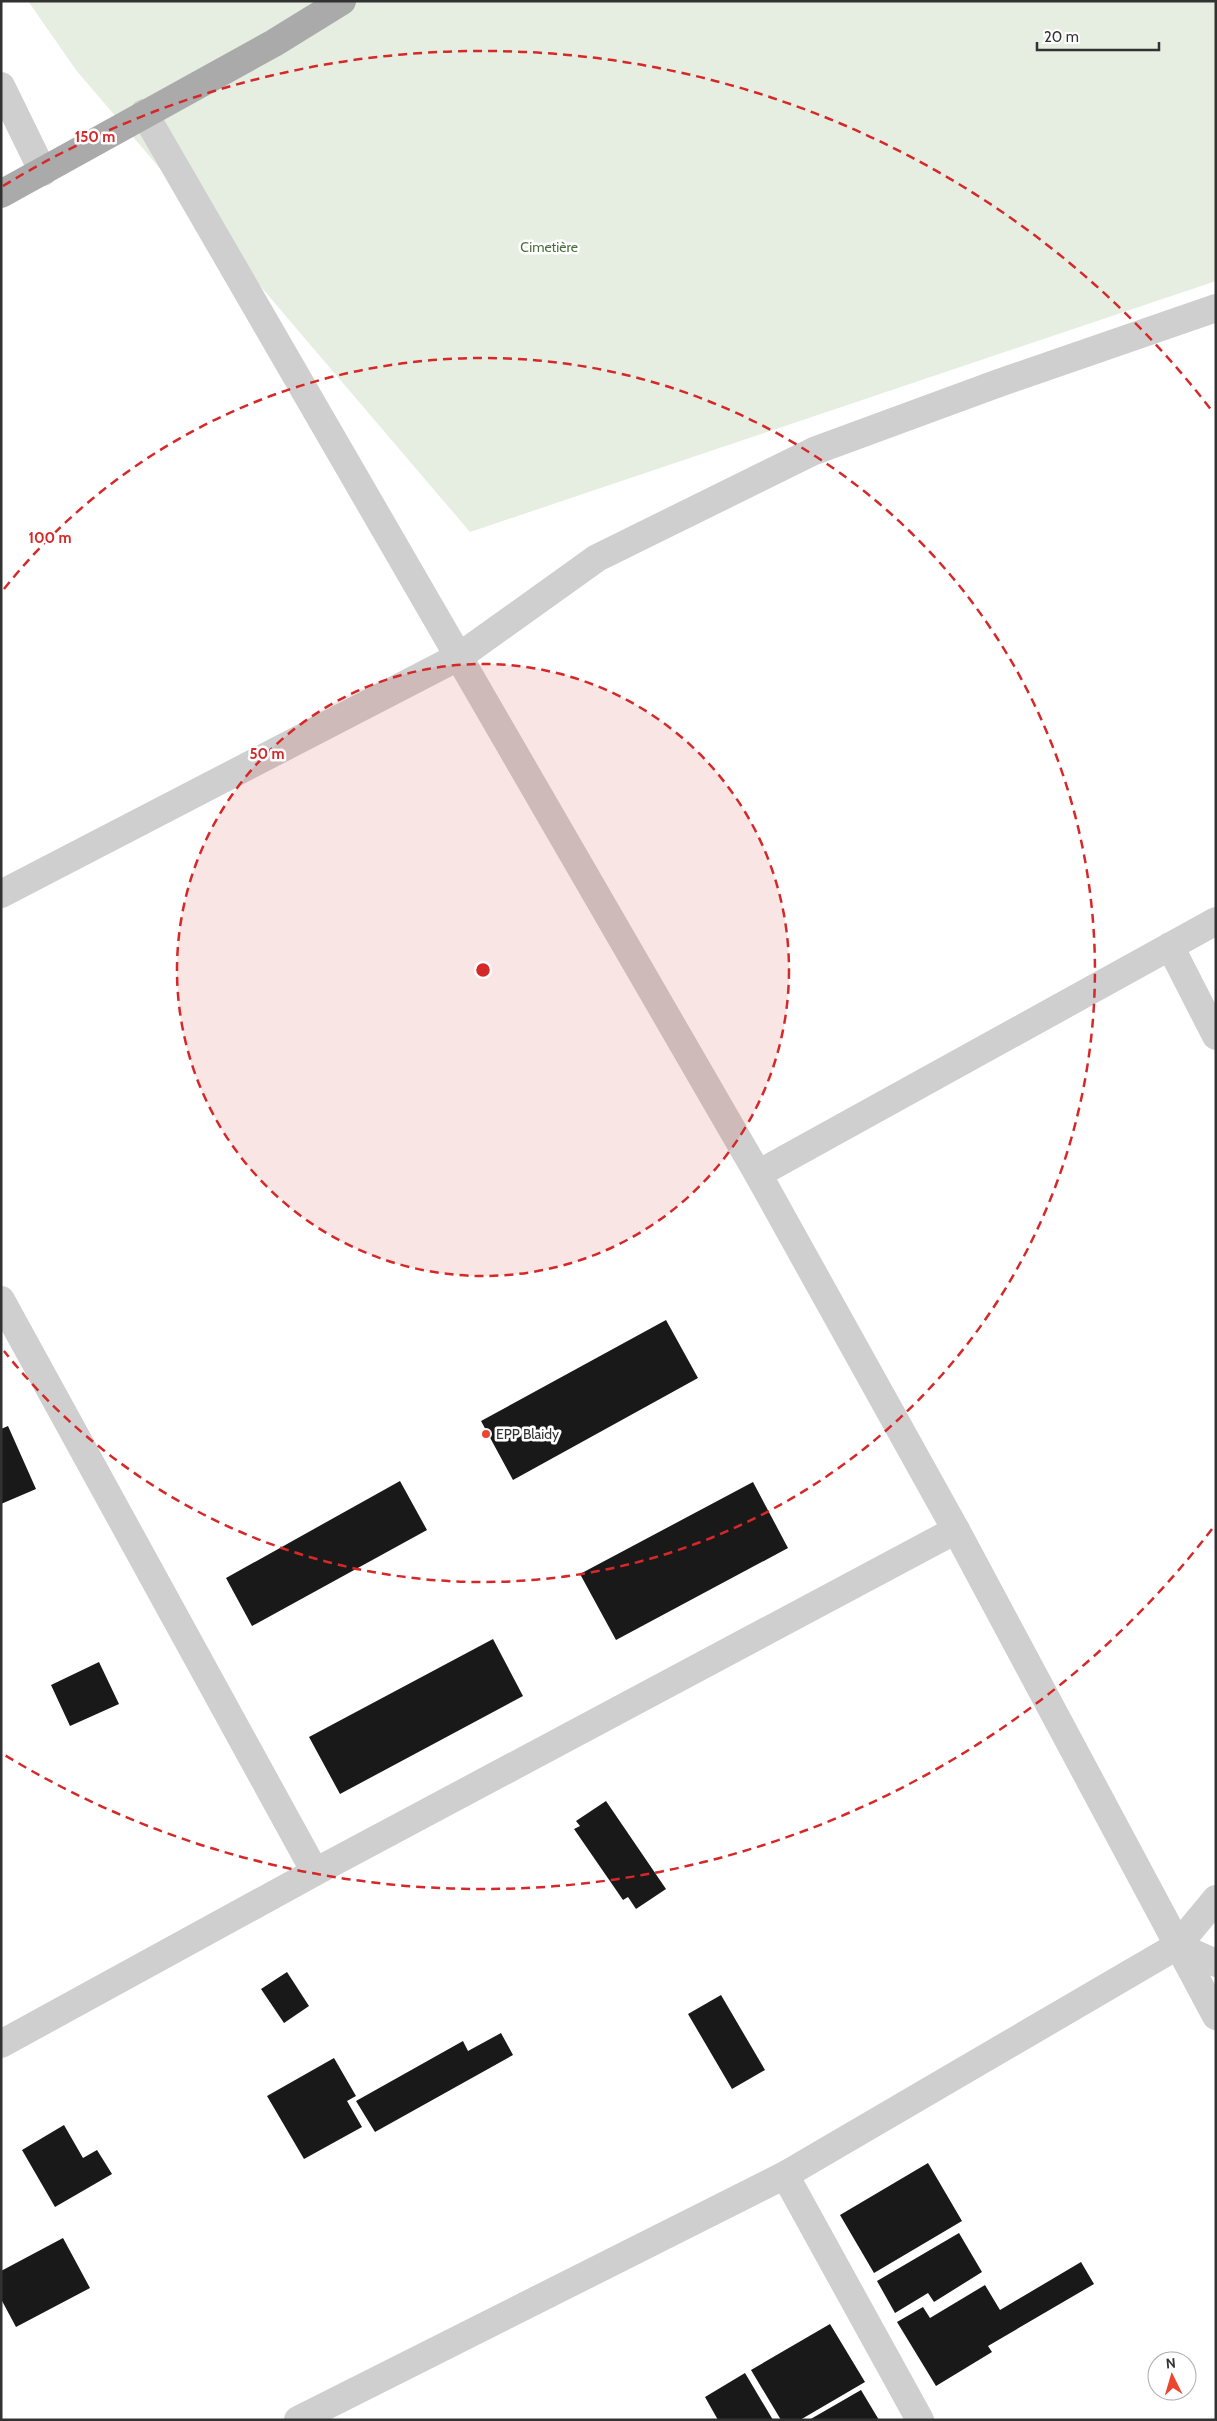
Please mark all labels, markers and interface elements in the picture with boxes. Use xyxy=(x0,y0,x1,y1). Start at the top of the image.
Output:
scale bar xyxy=(1037,20,1160,52)
text: 20 m xyxy=(1044,28,1079,46)
text: 150 m xyxy=(75,128,115,146)
park label: Cimetière xyxy=(520,238,578,256)
text: 100 m xyxy=(28,529,72,547)
text: 50 m xyxy=(249,745,285,763)
centre of rings xyxy=(474,961,492,979)
place label: EPP Blaidy xyxy=(496,1425,559,1443)
marker: EPP Blaidy xyxy=(480,1428,492,1440)
north arrow xyxy=(1147,2351,1197,2401)
text: N xyxy=(1165,2354,1177,2372)

